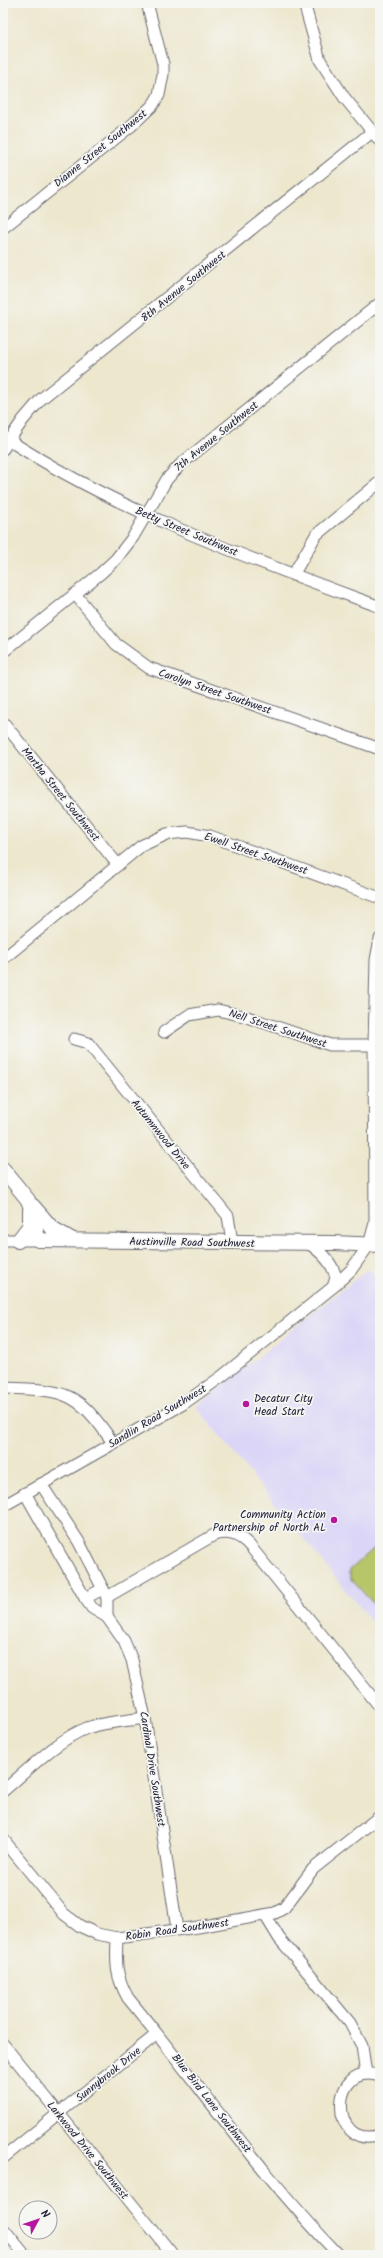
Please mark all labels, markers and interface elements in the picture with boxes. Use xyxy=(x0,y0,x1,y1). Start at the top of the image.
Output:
street label: Dianne Street Southwest xyxy=(50,105,152,192)
street label: 8th Avenue Southwest xyxy=(137,246,231,327)
street label: 7th Avenue Southwest xyxy=(171,397,263,476)
street label: Betty Street Southwest xyxy=(133,502,241,562)
street label: Carolyn Street Southwest xyxy=(156,664,274,720)
street label: Martha Street Southwest xyxy=(16,743,105,846)
street label: Ewell Street Southwest xyxy=(201,828,311,880)
street label: Nell Street Southwest xyxy=(226,1005,330,1054)
street label: Autumnwood Drive xyxy=(126,1095,194,1174)
street label: Austinville Road Southwest xyxy=(129,1233,256,1253)
street label: Sandlin Road Southwest xyxy=(105,1380,211,1453)
place label: Decatur City Head Start xyxy=(254,1390,313,1421)
marker: Decatur City Head Start xyxy=(241,1399,251,1409)
place label: Community Action Partnership of North AL xyxy=(213,1506,326,1537)
marker: Community Action Partnership of North AL xyxy=(329,1515,339,1525)
street label: Cardinal Drive Southwest xyxy=(134,1710,170,1829)
street label: Robin Road Southwest xyxy=(124,1914,231,1946)
street label: Sunnybrook Drive xyxy=(72,2043,145,2107)
street label: Blue Bird Lane Southwest xyxy=(167,2050,256,2158)
street label: Larkwood Drive Southwest xyxy=(42,2097,133,2204)
north arrow xyxy=(18,2200,58,2240)
text: N xyxy=(36,2206,54,2223)

